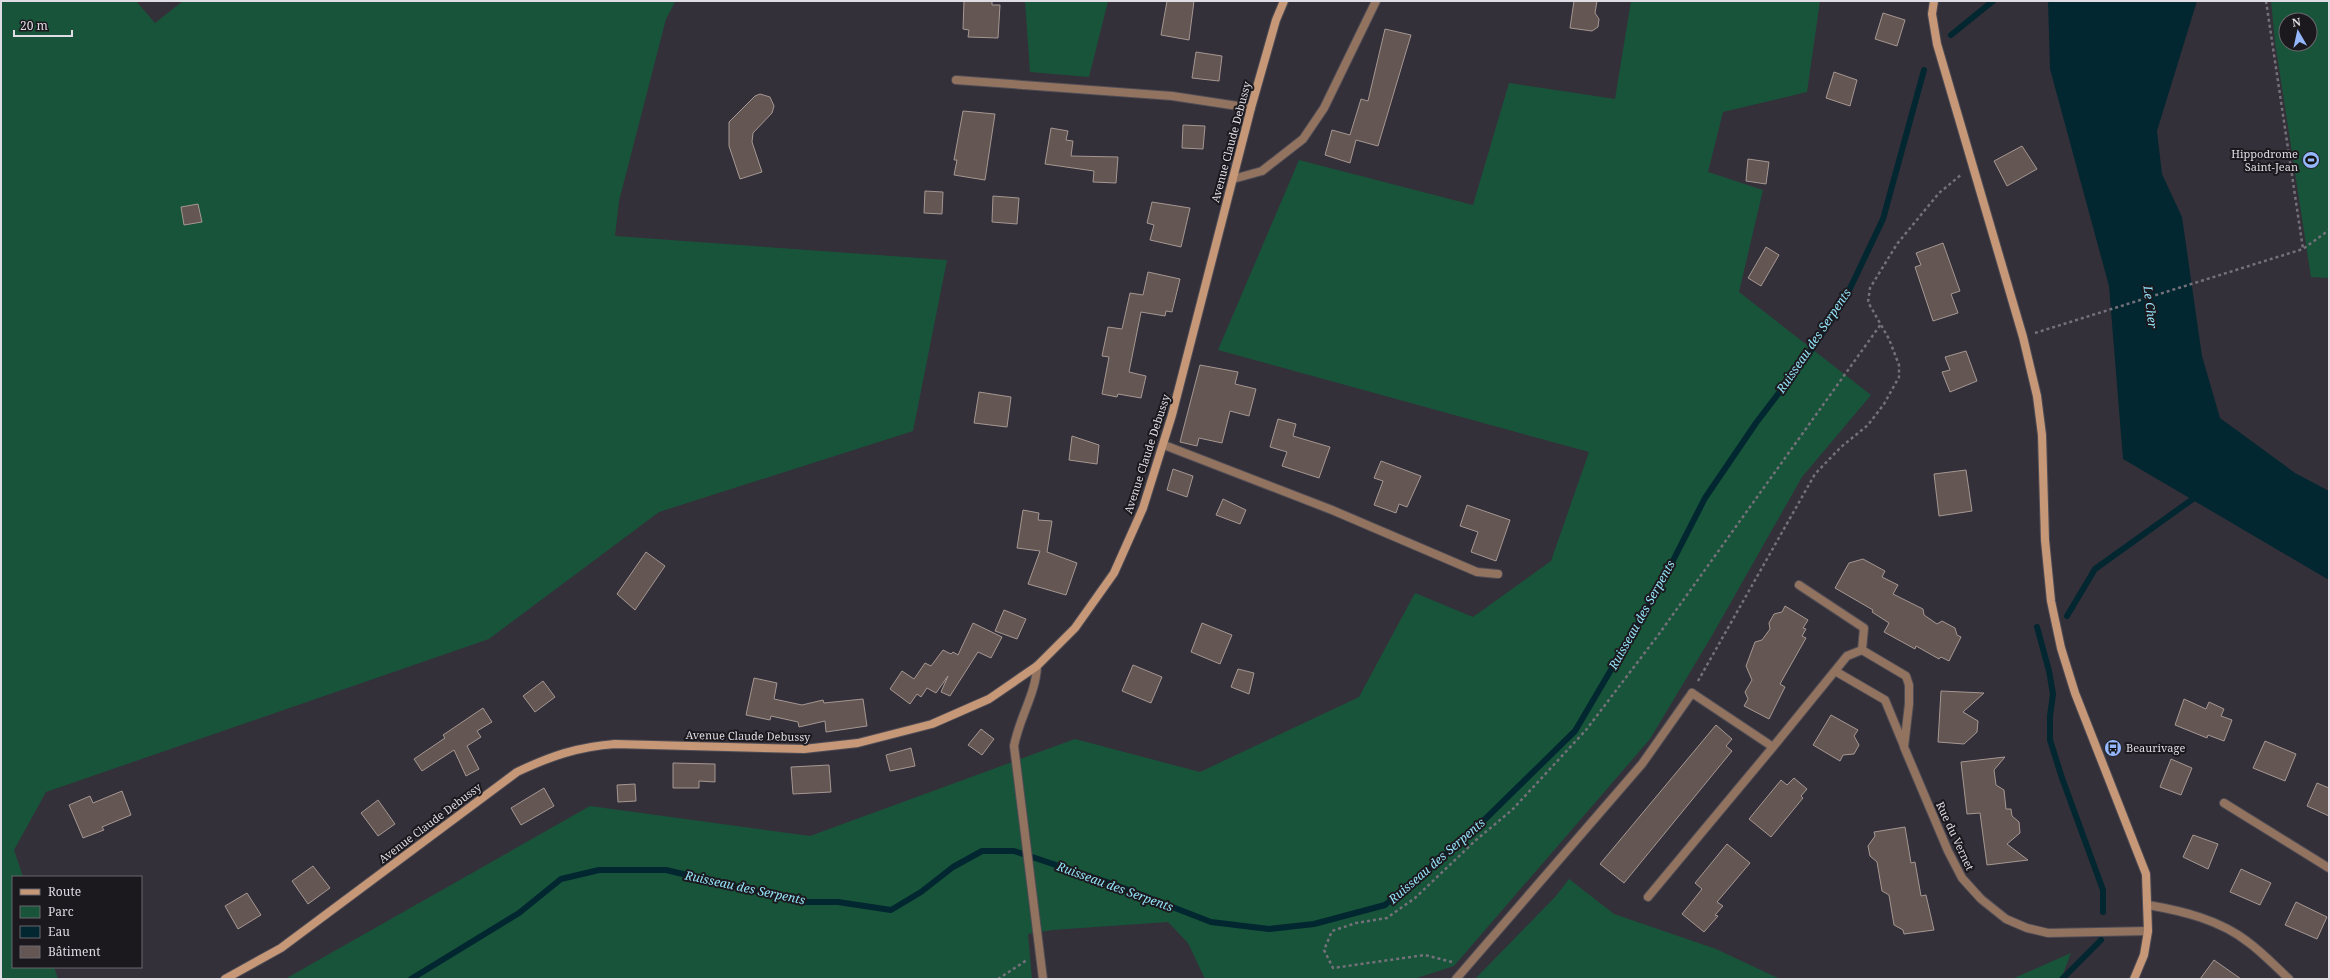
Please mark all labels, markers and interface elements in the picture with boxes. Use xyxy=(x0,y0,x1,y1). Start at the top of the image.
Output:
scale bar xyxy=(14,12,72,38)
north arrow xyxy=(2278,12,2318,52)
text: N xyxy=(2291,13,2302,30)
text: 20 m xyxy=(20,17,48,34)
street label: Avenue Claude Debussy xyxy=(1207,79,1254,204)
place label: Hippodrome Saint-Jean xyxy=(2231,146,2298,174)
sports icon: Hippodrome Saint-Jean xyxy=(2301,150,2321,170)
water label: Le Cher xyxy=(2139,284,2162,330)
water label: Ruisseau des Serpents xyxy=(1772,285,1855,397)
street label: Avenue Claude Debussy xyxy=(1120,391,1173,516)
water label: Ruisseau des Serpents xyxy=(1604,557,1679,673)
street label: Avenue Claude Debussy xyxy=(685,727,811,744)
bus stop icon: Beaurivage xyxy=(2103,738,2123,758)
place label: Beaurivage xyxy=(2126,740,2185,755)
street label: Avenue Claude Debussy xyxy=(375,779,485,866)
street label: Rue du Vernet xyxy=(1933,799,1978,873)
water label: Ruisseau des Serpents xyxy=(1384,814,1489,908)
water label: Ruisseau des Serpents xyxy=(1054,857,1176,916)
water label: Ruisseau des Serpents xyxy=(682,866,807,909)
legend xyxy=(12,876,142,968)
text: Route xyxy=(48,883,81,900)
text: Parc xyxy=(48,903,74,920)
text: Eau xyxy=(48,923,70,940)
text: Bâtiment xyxy=(48,943,100,960)

